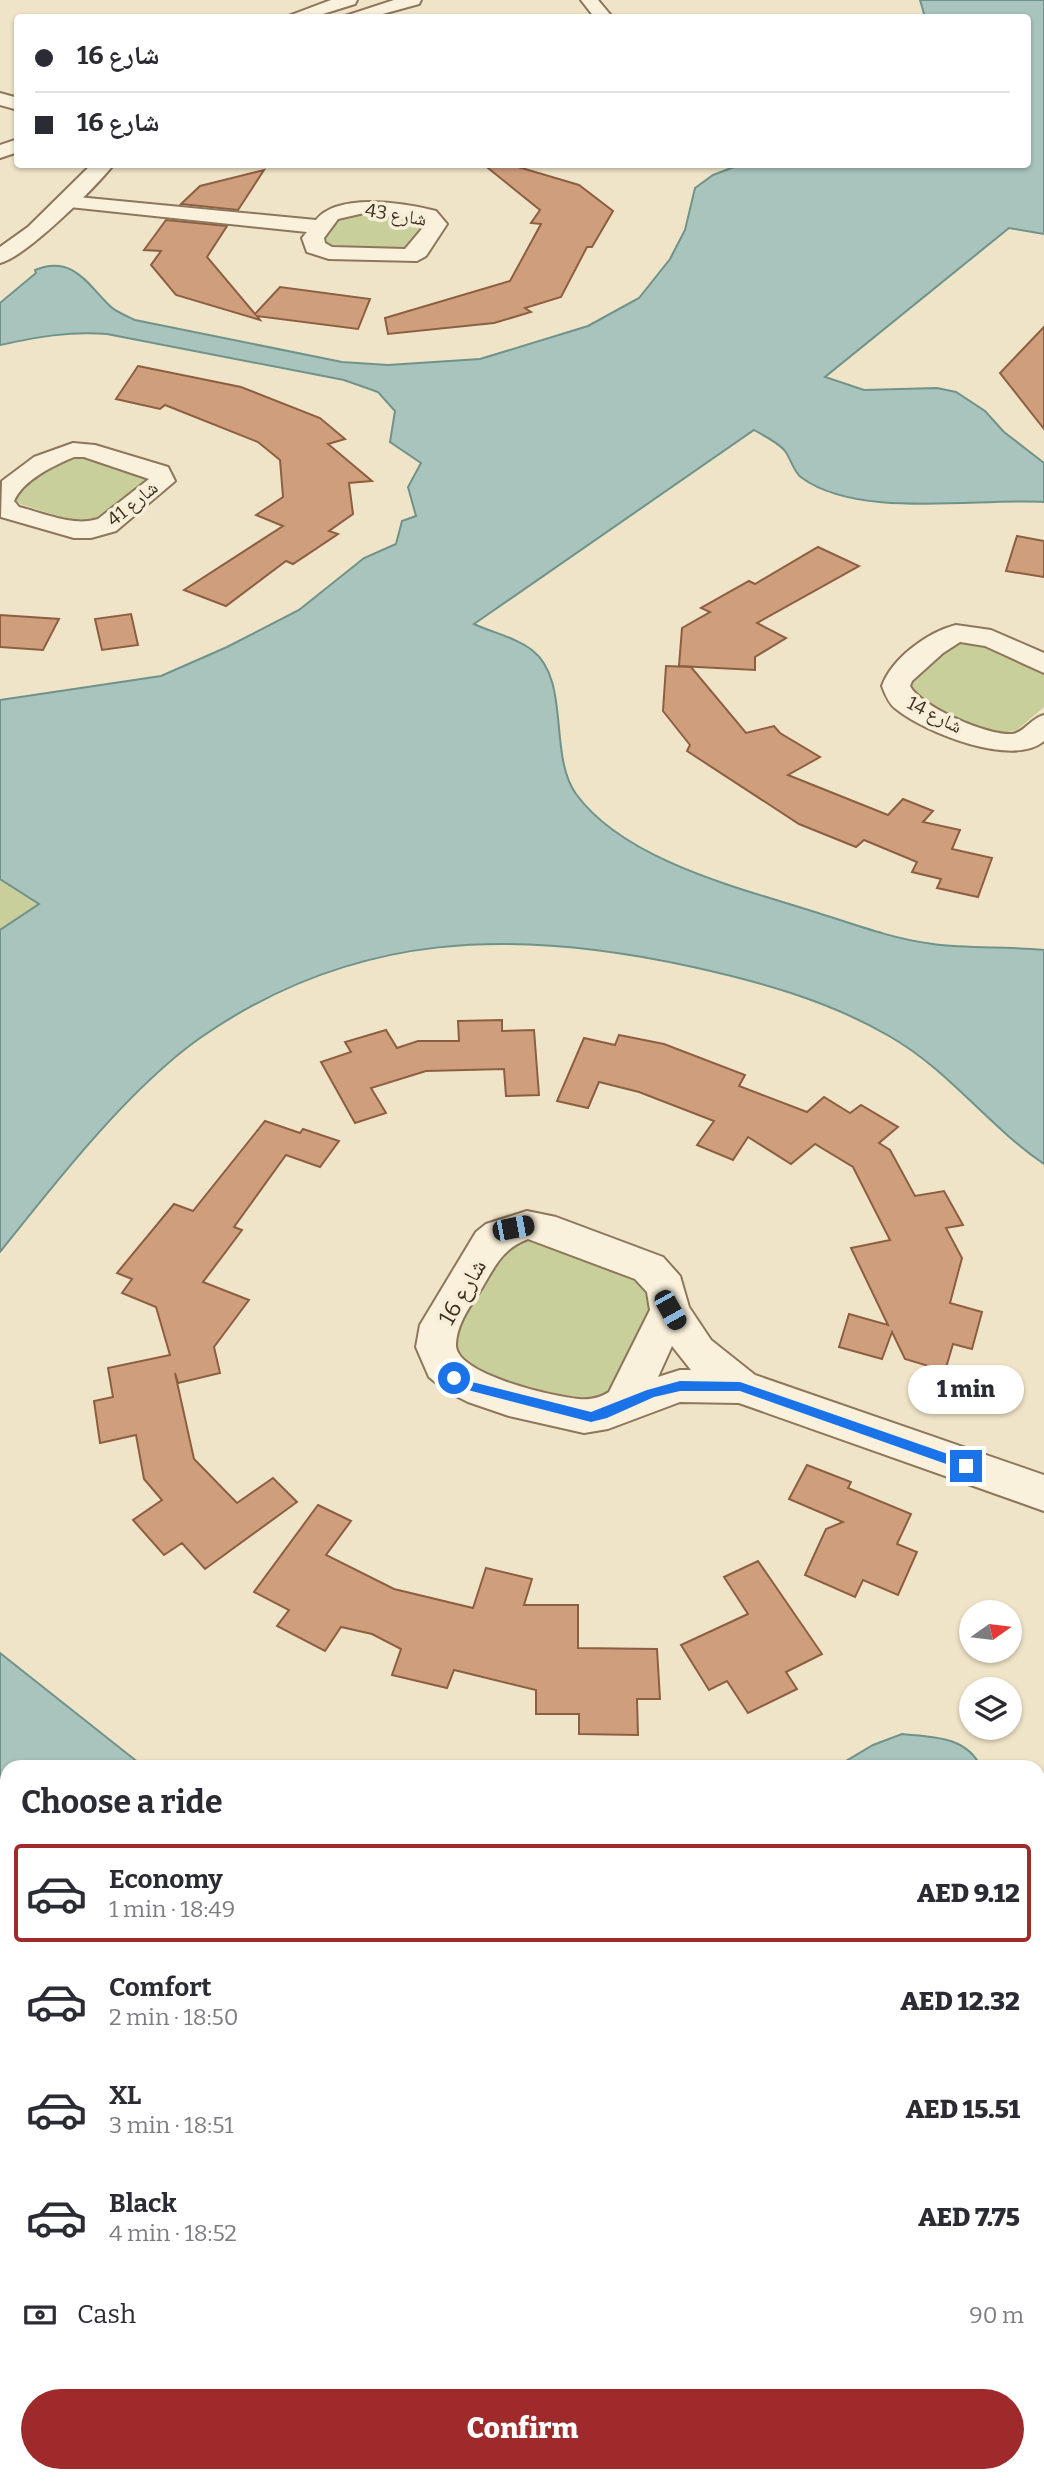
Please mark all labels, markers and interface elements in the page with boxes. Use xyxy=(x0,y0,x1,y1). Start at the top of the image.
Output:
text: شارع 16 xyxy=(77,40,159,71)
text: شارع 16 xyxy=(77,107,159,138)
street label: شارع 43 xyxy=(364,198,428,231)
street label: شارع 41 xyxy=(102,476,162,531)
street label: شارع 14 xyxy=(903,691,966,738)
car xyxy=(491,1214,536,1242)
street label: شارع 16 xyxy=(432,1254,493,1330)
car xyxy=(651,1287,690,1333)
route start xyxy=(438,1362,470,1394)
callout: 1 min xyxy=(908,1364,1024,1414)
text: 1 min xyxy=(937,1375,995,1403)
route end xyxy=(950,1450,982,1482)
north arrow xyxy=(959,1600,1022,1662)
map controls xyxy=(959,1600,1022,1740)
button: layers xyxy=(959,1677,1022,1740)
text: Choose a ride xyxy=(21,1783,222,1821)
icon: car xyxy=(25,1862,88,1925)
text: Economy xyxy=(109,1864,223,1895)
text: AED 9.12 xyxy=(917,1878,1020,1909)
text: 1 min · 18:49 xyxy=(109,1895,235,1923)
icon: car xyxy=(25,1970,88,2033)
text: Comfort xyxy=(109,1972,212,2003)
text: AED 12.32 xyxy=(901,1986,1020,2017)
text: 2 min · 18:50 xyxy=(109,2003,239,2031)
icon: car xyxy=(25,2078,88,2141)
text: XL xyxy=(109,2080,141,2111)
text: AED 15.51 xyxy=(906,2094,1020,2125)
text: 3 min · 18:51 xyxy=(109,2111,233,2139)
icon: car xyxy=(25,2186,88,2249)
text: Black xyxy=(109,2188,177,2219)
text: AED 7.75 xyxy=(918,2202,1020,2233)
text: 4 min · 18:52 xyxy=(109,2219,237,2247)
icon: cash xyxy=(21,2296,59,2334)
text: Cash xyxy=(77,2299,136,2330)
text: 90 m xyxy=(969,2301,1024,2329)
button: Confirm xyxy=(21,2389,1024,2469)

